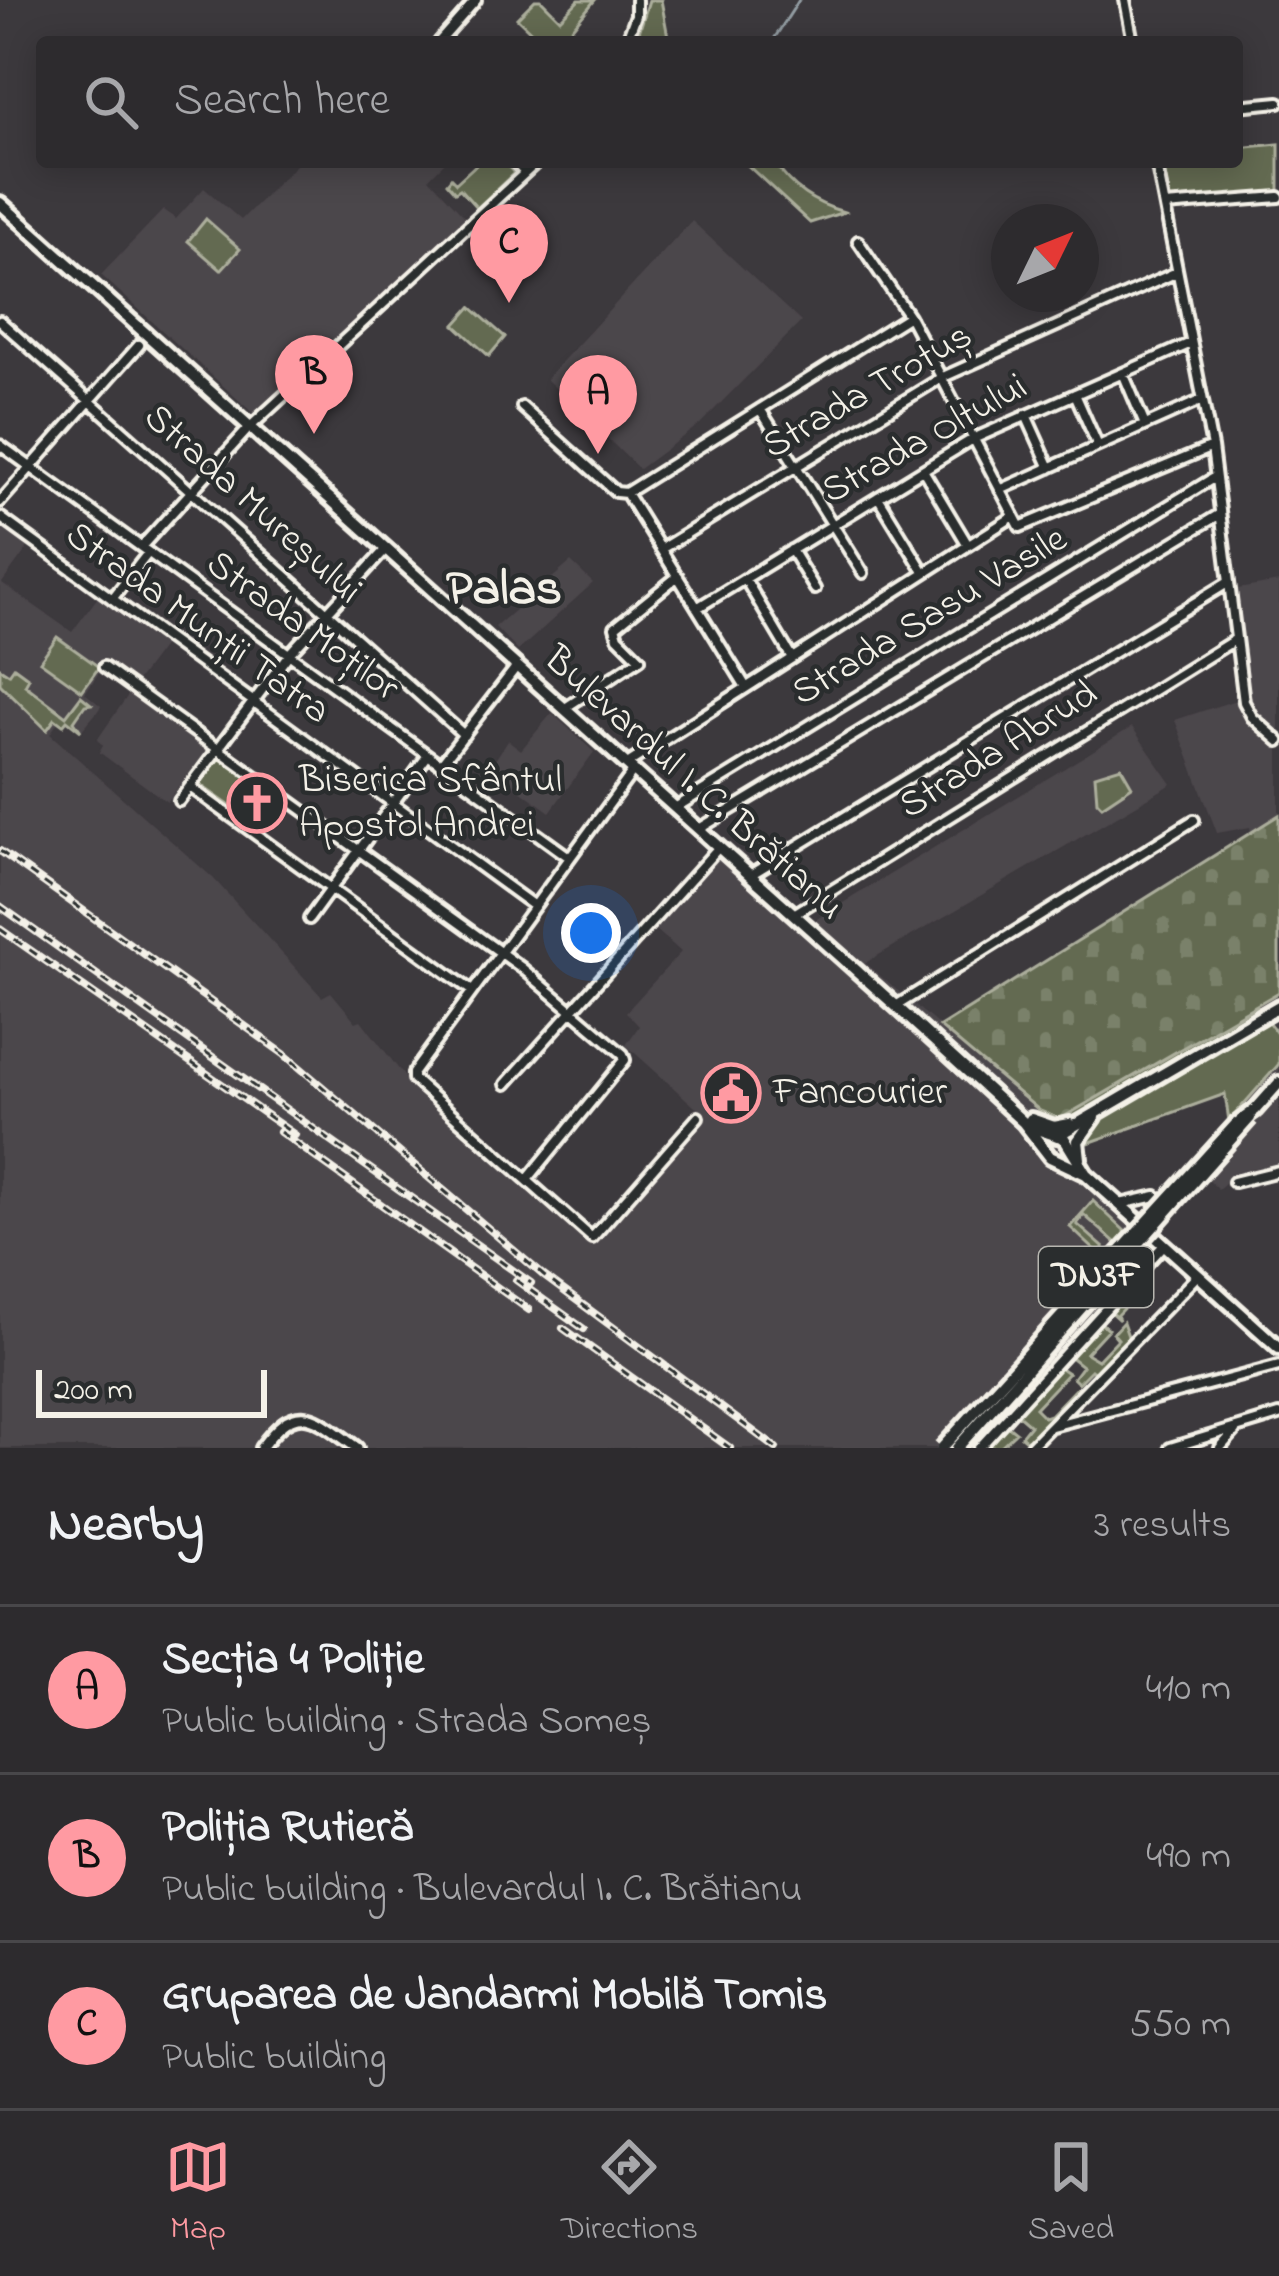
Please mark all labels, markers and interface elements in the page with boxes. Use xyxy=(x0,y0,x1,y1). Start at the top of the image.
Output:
search box xyxy=(36,36,1243,168)
icon: search xyxy=(78,69,144,135)
text: Search here xyxy=(174,69,390,135)
pin: C xyxy=(470,204,548,303)
north arrow xyxy=(991,204,1099,312)
street label: Strada Trotuș xyxy=(752,309,984,475)
pin: B xyxy=(275,335,353,434)
pin: A xyxy=(559,355,637,454)
street label: Strada Oltului xyxy=(812,360,1038,520)
street label: Strada Mureșului xyxy=(130,391,374,619)
street label: Strada Munții Tatra xyxy=(53,508,341,740)
street label: Strada Sasu Vasile xyxy=(782,512,1079,722)
street label: Strada Moților xyxy=(193,537,411,717)
district label: Palas xyxy=(446,553,562,628)
street label: Bulevardul I. C. Brătianu xyxy=(529,632,856,935)
street label: Strada Abrud xyxy=(889,667,1110,835)
place label: Biserica Sfântul Apostol Andrei xyxy=(298,753,562,855)
church icon: Biserica Sfântul Apostol Andrei xyxy=(226,772,288,834)
your location xyxy=(561,903,621,963)
public building icon: Fancourier xyxy=(700,1062,762,1124)
place label: Fancourier xyxy=(772,1065,948,1122)
road number: DN3F xyxy=(1039,1247,1153,1307)
scale bar xyxy=(36,1364,267,1417)
text: 200 m xyxy=(54,1367,133,1415)
text: Nearby xyxy=(48,1489,204,1564)
text: 3 results xyxy=(1094,1498,1231,1555)
text: Secția 4 Poliție xyxy=(162,1628,424,1694)
text: A xyxy=(75,1661,99,1718)
text: 410 m xyxy=(1146,1661,1231,1718)
text: Public building · Strada Someș xyxy=(162,1694,651,1751)
text: Poliția Rutieră xyxy=(162,1796,412,1862)
text: B xyxy=(74,1829,100,1886)
text: 490 m xyxy=(1146,1829,1231,1886)
text: Public building · Bulevardul I. C. Brătianu xyxy=(162,1862,802,1919)
text: Gruparea de Jandarmi Mobilă Tomis xyxy=(162,1964,827,2030)
text: C xyxy=(76,1997,98,2054)
text: 550 m xyxy=(1130,1997,1231,2054)
text: Public building xyxy=(162,2030,387,2087)
tab: Map xyxy=(165,2134,231,2254)
tab: Directions xyxy=(561,2134,698,2254)
tab: Saved xyxy=(1028,2134,1114,2254)

